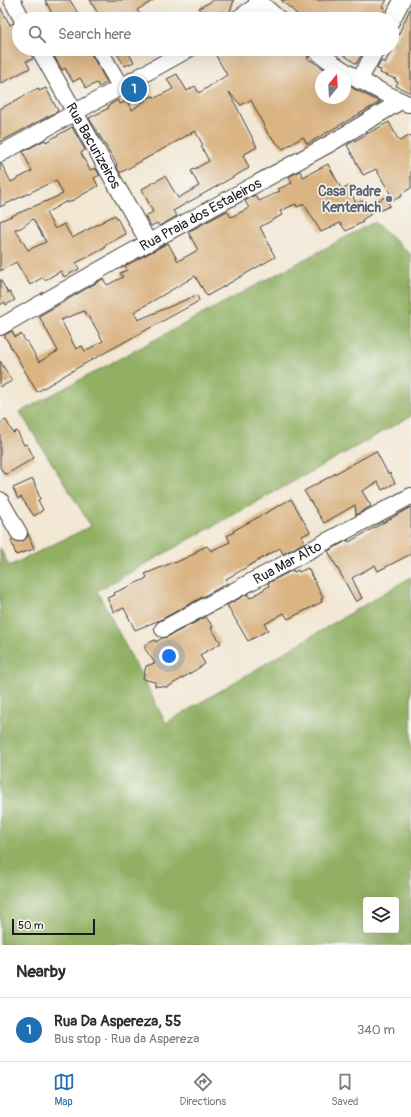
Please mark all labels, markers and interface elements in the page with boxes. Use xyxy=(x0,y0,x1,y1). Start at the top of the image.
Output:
search box xyxy=(12,12,399,56)
icon: search xyxy=(26,23,48,45)
text: Search here xyxy=(58,25,131,44)
north arrow xyxy=(315,68,351,104)
pin: 1 xyxy=(121,74,147,104)
street label: Rua Bacurizeiros xyxy=(63,100,125,192)
street label: Rua Praia dos Estaleiros xyxy=(137,174,265,254)
place label: Casa Padre Kentenich xyxy=(318,183,382,216)
marker: Casa Padre Kentenich xyxy=(384,194,394,204)
street label: Rua Mar Alto xyxy=(250,537,325,588)
your location xyxy=(159,646,179,666)
map controls xyxy=(363,897,399,933)
button: layers xyxy=(363,897,399,933)
scale bar xyxy=(12,917,95,936)
text: 50 m xyxy=(18,919,44,932)
text: Nearby xyxy=(16,961,65,982)
text: Rua Da Aspereza, 55 xyxy=(54,1012,181,1031)
text: 1 xyxy=(26,1022,32,1038)
text: 340 m xyxy=(357,1022,395,1038)
text: Bus stop · Rua da Aspereza xyxy=(54,1031,199,1047)
tab: Map xyxy=(53,1071,75,1108)
tab: Directions xyxy=(180,1071,226,1108)
tab: Saved xyxy=(331,1071,358,1108)

